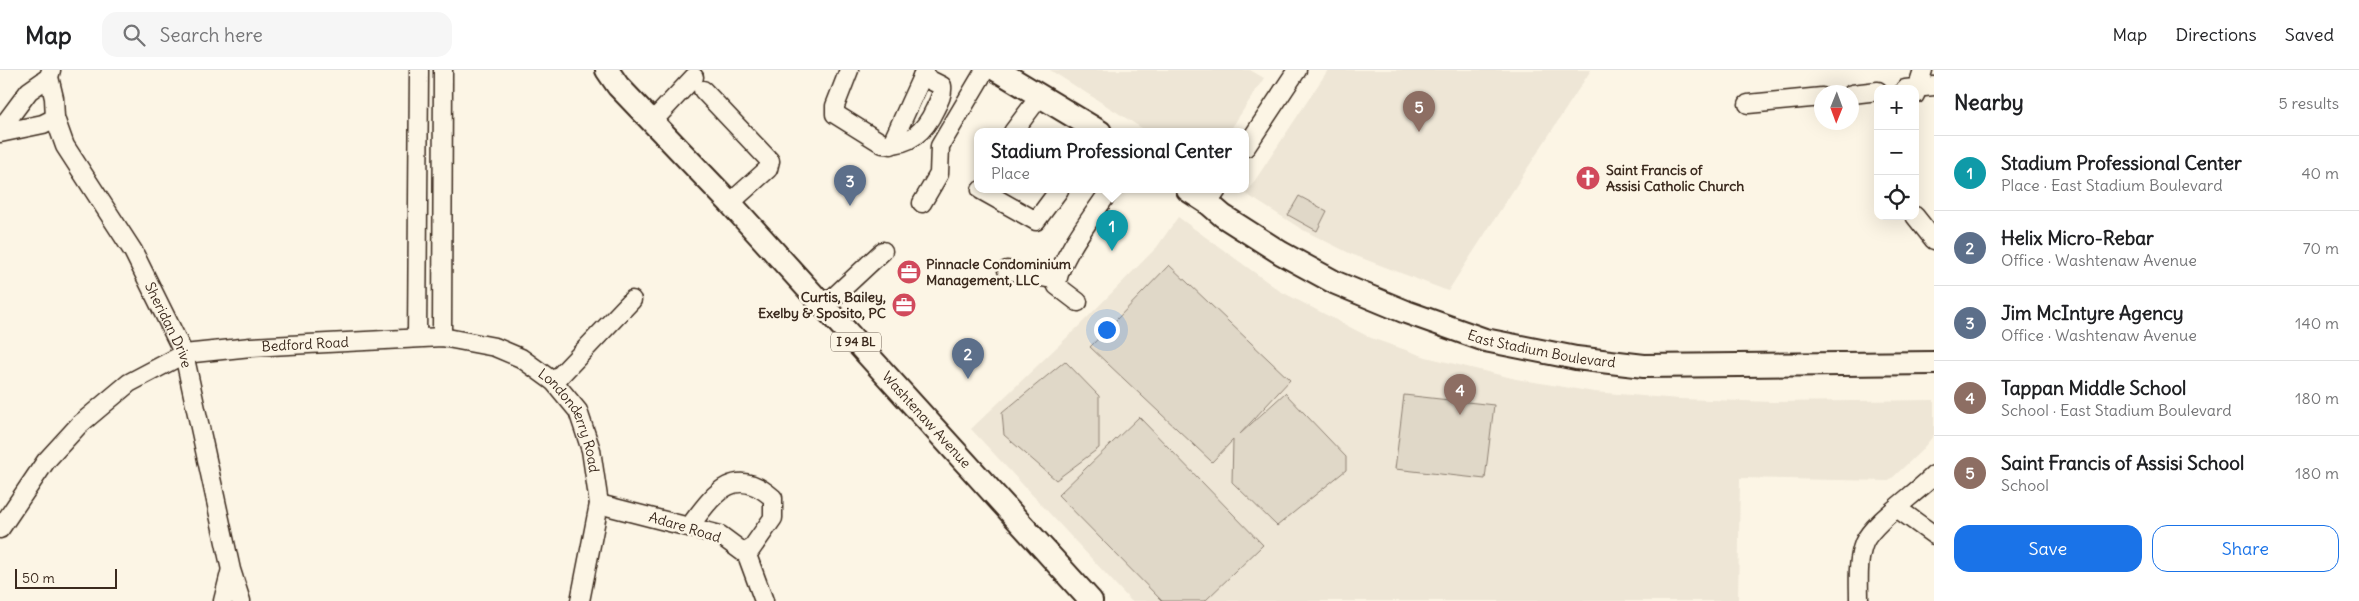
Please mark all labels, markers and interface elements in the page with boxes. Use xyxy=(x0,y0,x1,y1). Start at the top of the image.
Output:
search box xyxy=(102,12,452,57)
text: Map xyxy=(25,20,72,50)
icon: search xyxy=(120,21,148,49)
text: Search here xyxy=(160,23,263,47)
text: Map xyxy=(2112,23,2147,46)
text: Directions xyxy=(2175,23,2257,46)
text: Saved xyxy=(2285,23,2334,46)
north arrow xyxy=(1814,85,1859,130)
map controls xyxy=(1874,85,1919,220)
button: + xyxy=(1874,85,1919,130)
text: Nearby xyxy=(1954,89,2024,116)
pin: 5 xyxy=(1403,91,1435,132)
text: 5 results xyxy=(2278,93,2339,113)
popup xyxy=(974,128,1249,193)
button: − xyxy=(1874,130,1919,175)
text: Stadium Professional Center xyxy=(991,139,1232,163)
text: Stadium Professional Center xyxy=(2001,151,2242,175)
place label: Saint Francis of Assisi Catholic Church xyxy=(1606,161,1744,195)
text: Place xyxy=(991,163,1030,183)
text: 1 xyxy=(1967,163,1973,183)
text: 40 m xyxy=(2301,163,2339,183)
pin: 3 xyxy=(834,165,866,206)
church icon: Saint Francis of Assisi Catholic Church xyxy=(1575,165,1601,191)
button: locate xyxy=(1874,175,1919,220)
text: Place · East Stadium Boulevard xyxy=(2001,175,2223,195)
pin: 1 xyxy=(1096,210,1128,251)
text: Helix Micro-Rebar xyxy=(2001,226,2154,250)
text: 2 xyxy=(1966,238,1974,258)
text: 70 m xyxy=(2303,238,2339,258)
text: Office · Washtenaw Avenue xyxy=(2001,250,2197,270)
place label: Pinnacle Condominium Management, LLC xyxy=(926,255,1072,289)
office icon: Pinnacle Condominium Management, LLC xyxy=(896,259,922,285)
street label: Sheridan Drive xyxy=(141,279,196,369)
place label: Curtis, Bailey, Exelby & Sposito, PC xyxy=(758,288,886,322)
office icon: Curtis, Bailey, Exelby & Sposito, PC xyxy=(891,292,917,318)
text: Jim McIntyre Agency xyxy=(2001,301,2184,325)
text: 3 xyxy=(1965,313,1975,333)
text: 140 m xyxy=(2295,313,2339,333)
your location xyxy=(1094,317,1120,343)
text: Office · Washtenaw Avenue xyxy=(2001,325,2197,345)
street label: East Stadium Boulevard xyxy=(1465,326,1616,372)
road number: I 94 BL xyxy=(831,332,881,352)
street label: Bedford Road xyxy=(261,333,349,355)
pin: 2 xyxy=(952,338,984,379)
street label: Londonderry Road xyxy=(535,364,603,474)
street label: Washtenaw Avenue xyxy=(878,368,975,472)
pin: 4 xyxy=(1444,374,1476,415)
text: Tappan Middle School xyxy=(2001,376,2186,400)
text: 4 xyxy=(1965,388,1975,408)
text: 180 m xyxy=(2295,388,2339,408)
text: School · East Stadium Boulevard xyxy=(2001,400,2232,420)
text: Saint Francis of Assisi School xyxy=(2001,451,2244,475)
text: 5 xyxy=(1965,463,1975,483)
text: 180 m xyxy=(2295,463,2339,483)
text: School xyxy=(2001,475,2049,495)
street label: Adare Road xyxy=(647,508,723,546)
button: Save xyxy=(1954,525,2142,572)
button: Share xyxy=(2152,525,2339,572)
scale bar xyxy=(15,566,118,589)
text: 50 m xyxy=(22,569,55,587)

